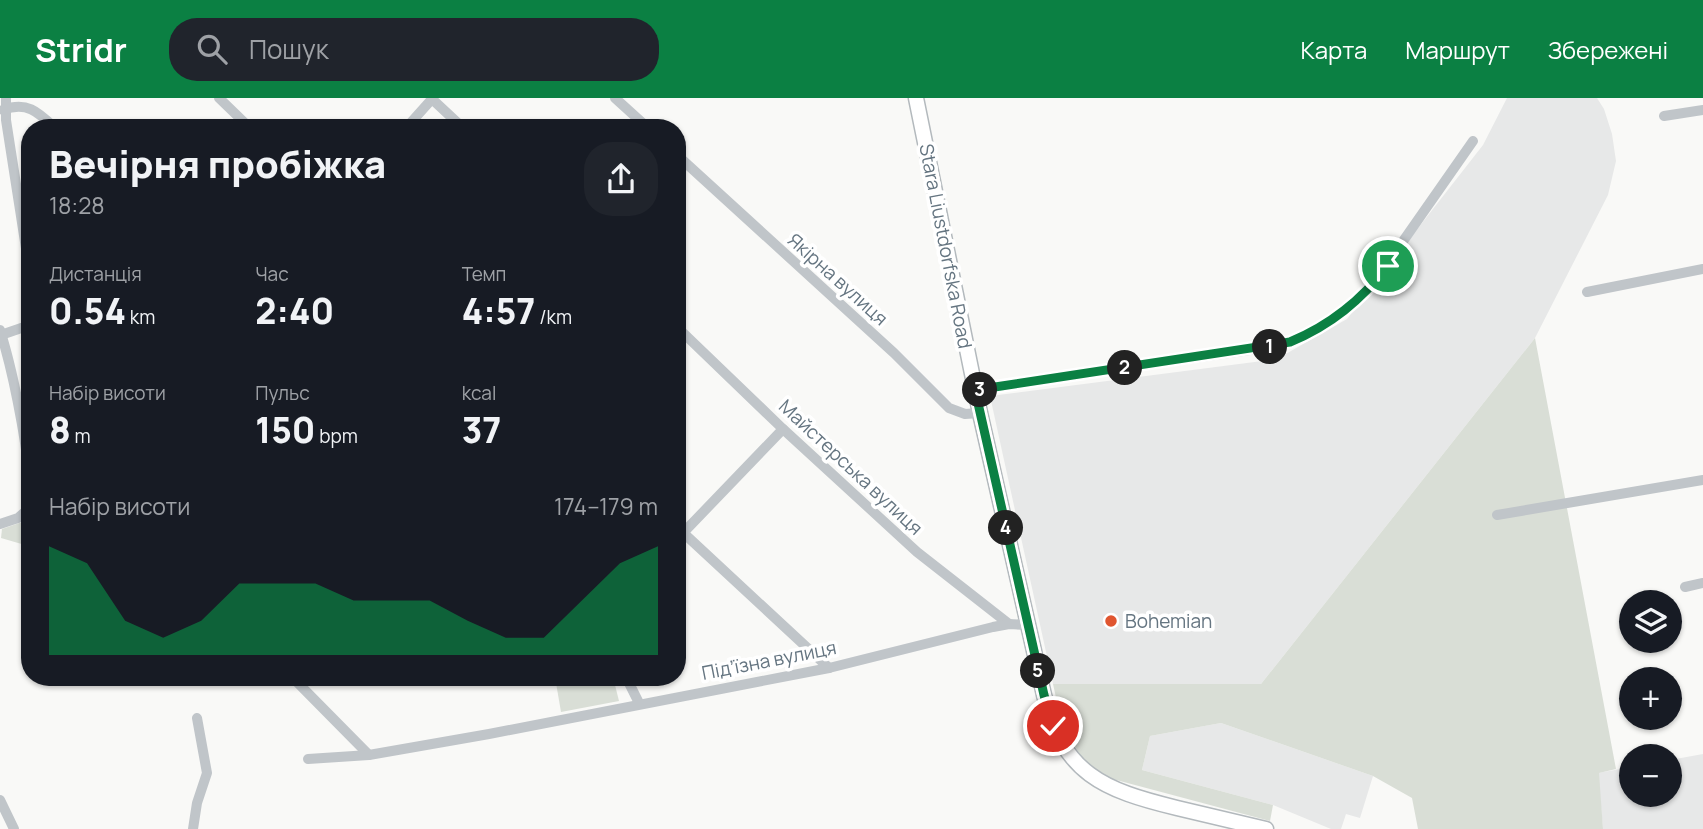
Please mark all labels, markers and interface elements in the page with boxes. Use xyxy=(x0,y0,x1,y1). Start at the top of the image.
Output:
search box xyxy=(169,18,659,81)
text: Stridr xyxy=(35,27,127,72)
icon: search xyxy=(193,30,231,68)
text: Пошук xyxy=(249,31,329,67)
text: Карта xyxy=(1301,33,1367,66)
text: Маршрут xyxy=(1405,33,1510,66)
text: Збережені xyxy=(1548,33,1668,66)
text: Вечірня пробіжка xyxy=(49,137,386,189)
street label: Stara Liustdorfska Road xyxy=(913,141,979,351)
button: share xyxy=(584,142,658,216)
text: 18:28 xyxy=(49,189,105,221)
street label: Якірна вулиця xyxy=(782,227,894,331)
pin xyxy=(1358,236,1418,296)
icon: arrive xyxy=(1369,247,1407,285)
text: Дистанція xyxy=(49,261,142,287)
text: Час xyxy=(255,261,289,287)
text: Темп xyxy=(462,261,506,287)
text: 0.54 xyxy=(49,287,126,335)
text: 2:40 xyxy=(255,287,334,335)
text: 4:57 xyxy=(462,287,535,335)
text: km xyxy=(126,304,155,330)
text: /km xyxy=(535,304,572,330)
pin: 1 xyxy=(1252,330,1288,364)
text: 1 xyxy=(1265,333,1274,359)
pin: 2 xyxy=(1108,350,1142,386)
text: 2 xyxy=(1119,354,1130,380)
pin: 3 xyxy=(962,372,998,408)
text: 3 xyxy=(974,376,985,402)
text: Набір висоти xyxy=(49,380,166,406)
text: Пульс xyxy=(255,380,310,406)
text: kcal xyxy=(462,380,496,406)
street label: Майстерська вулиця xyxy=(773,393,929,541)
text: 8 xyxy=(49,406,71,454)
text: 150 xyxy=(255,406,315,454)
text: 37 xyxy=(462,406,501,454)
text: m xyxy=(71,423,91,449)
text: bpm xyxy=(315,423,358,449)
text: Набір висоти xyxy=(49,490,190,522)
text: 174–179 m xyxy=(554,490,658,522)
pin: 4 xyxy=(988,510,1024,546)
text: 4 xyxy=(1000,514,1011,540)
map controls xyxy=(1619,590,1682,807)
button: layers xyxy=(1619,590,1682,653)
place label: Bohemian xyxy=(1125,608,1212,634)
marker: Bohemian xyxy=(1103,613,1119,629)
street label: Підʼїзна вулиця xyxy=(699,634,839,686)
pin: 5 xyxy=(1020,654,1056,688)
text: 5 xyxy=(1032,657,1043,683)
button: + xyxy=(1619,667,1682,730)
pin xyxy=(1023,696,1083,756)
icon: check xyxy=(1034,707,1072,745)
button: − xyxy=(1619,744,1682,807)

